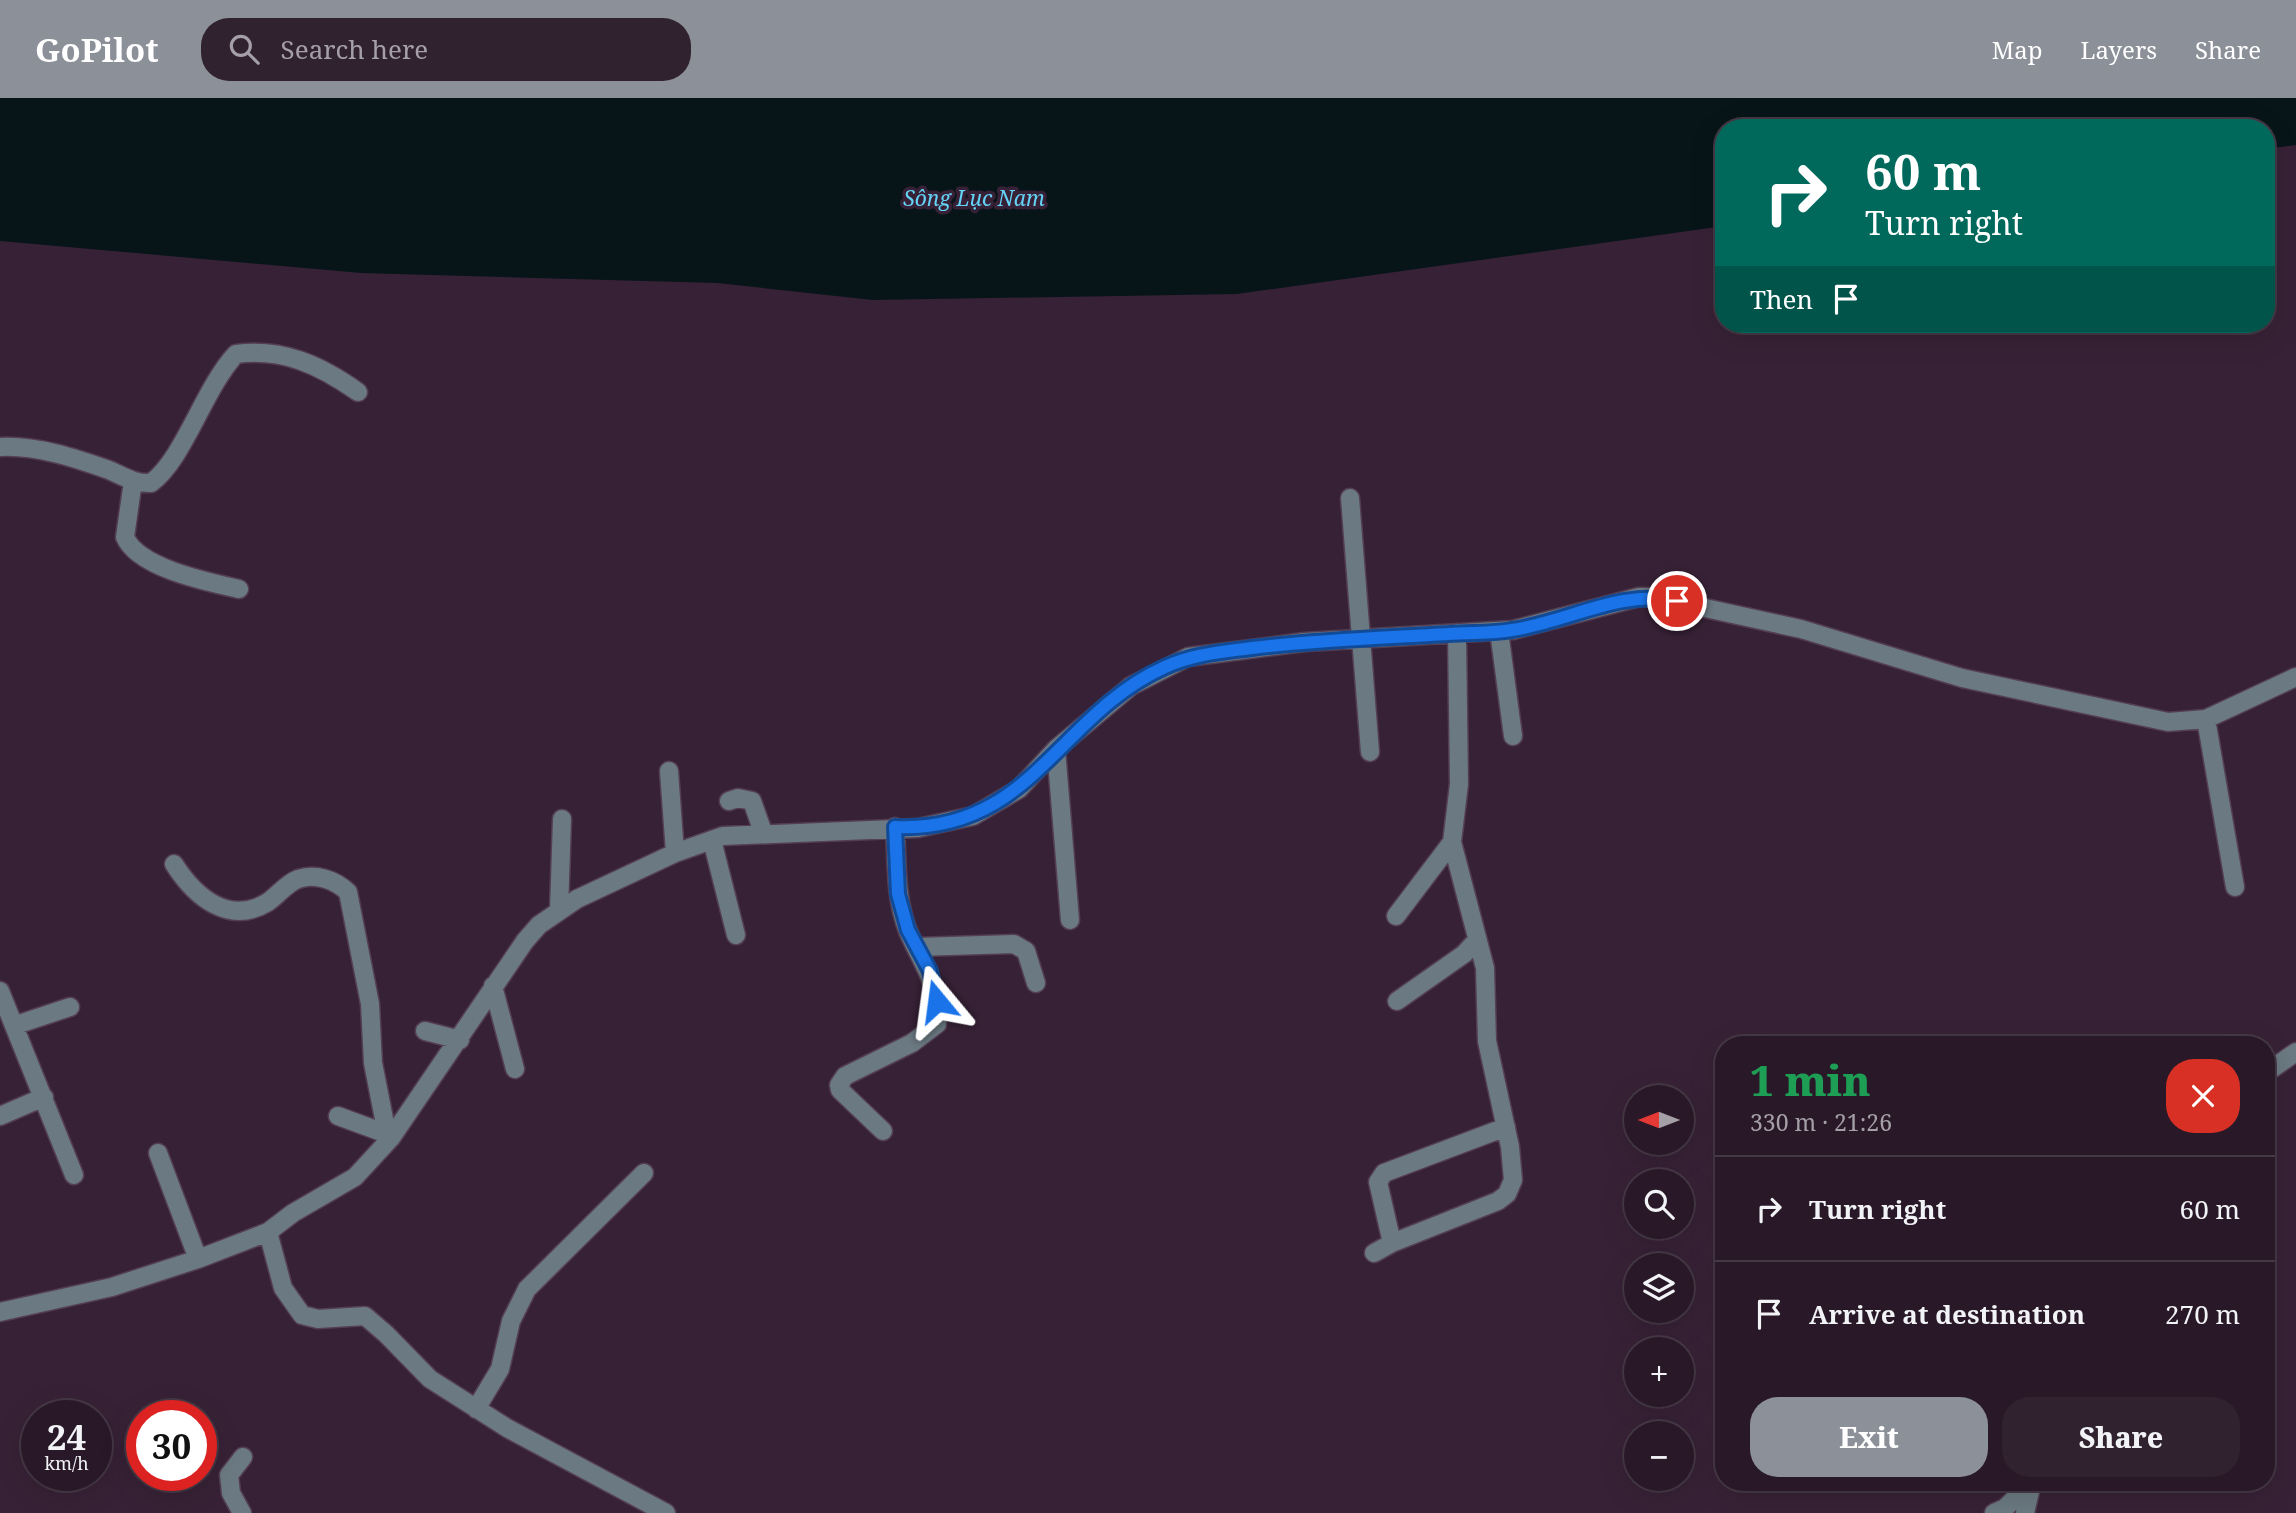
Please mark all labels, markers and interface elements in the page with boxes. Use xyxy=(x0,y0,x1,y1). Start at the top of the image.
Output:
search box xyxy=(201,18,691,81)
text: GoPilot xyxy=(35,27,159,72)
icon: search xyxy=(225,30,263,68)
text: Search here xyxy=(281,31,428,67)
text: Map xyxy=(1992,33,2043,66)
text: Layers xyxy=(2081,33,2157,66)
text: Share xyxy=(2195,33,2261,66)
text: 60 m xyxy=(1865,138,1981,204)
icon: right xyxy=(1750,147,1841,238)
water label: Sông Lục Nam xyxy=(903,184,1045,212)
text: Turn right xyxy=(1865,201,2023,244)
icon: arrive xyxy=(1827,280,1865,318)
text: Then xyxy=(1750,281,1813,317)
pin xyxy=(1647,571,1707,631)
icon: arrive xyxy=(1658,582,1696,620)
position arrow xyxy=(900,964,974,1038)
text: 1 min xyxy=(1750,1051,1871,1108)
button: close xyxy=(2166,1059,2240,1133)
north arrow xyxy=(1624,1085,1694,1155)
map controls xyxy=(1624,1085,1694,1491)
text: 330 m · 21:26 xyxy=(1750,1106,1892,1138)
button: search xyxy=(1624,1169,1694,1239)
icon: right xyxy=(1750,1190,1788,1228)
text: Turn right xyxy=(1809,1191,1946,1227)
text: 60 m xyxy=(2180,1191,2240,1227)
button: layers xyxy=(1624,1253,1694,1323)
icon: arrive xyxy=(1750,1295,1788,1333)
text: Arrive at destination xyxy=(1809,1296,2085,1332)
text: 270 m xyxy=(2165,1296,2240,1332)
button: + xyxy=(1624,1337,1694,1407)
button: Exit xyxy=(1750,1397,1988,1477)
button: Share xyxy=(2002,1397,2240,1477)
speed limit sign: 30 xyxy=(126,1400,217,1491)
text: 24 xyxy=(47,1413,86,1460)
button: − xyxy=(1624,1421,1694,1491)
text: km/h xyxy=(44,1451,89,1475)

